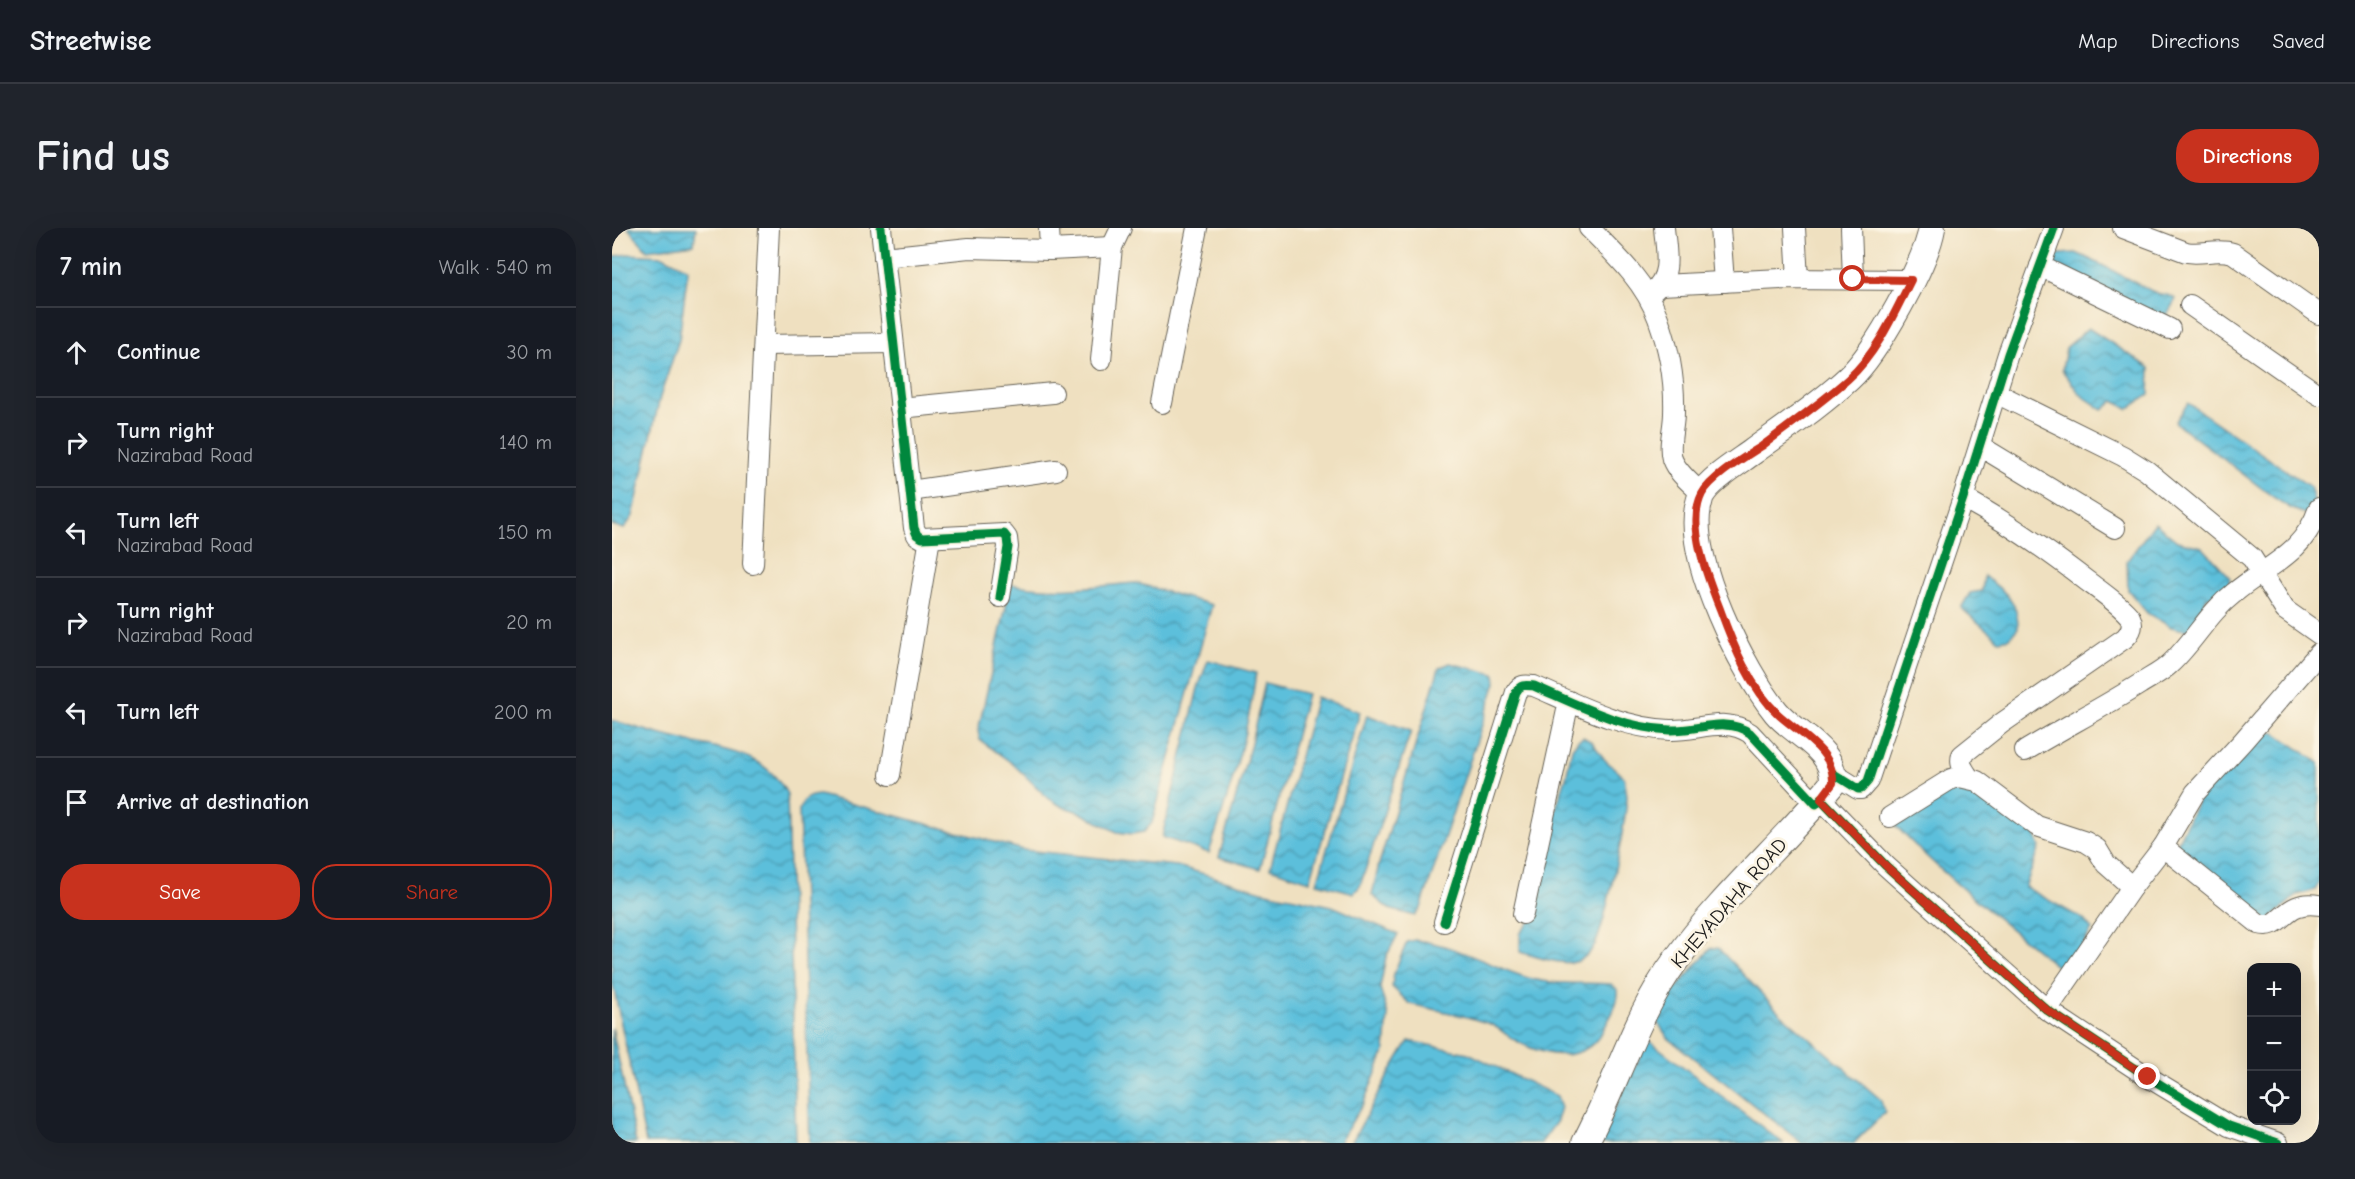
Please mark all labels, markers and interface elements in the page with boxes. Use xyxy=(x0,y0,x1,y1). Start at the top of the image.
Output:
text: Streetwise xyxy=(30,25,151,57)
text: Map xyxy=(2078,29,2118,53)
text: Directions xyxy=(2151,29,2240,53)
text: Saved xyxy=(2273,29,2325,53)
button: Directions xyxy=(2176,129,2319,183)
text: Find us xyxy=(36,132,170,181)
text: 7 min xyxy=(60,252,122,282)
text: Walk · 540 m xyxy=(439,256,552,279)
route start xyxy=(1839,265,1865,291)
icon: ahead xyxy=(60,336,93,369)
text: Continue xyxy=(117,339,200,365)
text: 30 m xyxy=(506,341,552,364)
text: Turn right xyxy=(117,418,214,444)
icon: right xyxy=(60,426,93,459)
text: 140 m xyxy=(499,431,552,454)
text: Nazirabad Road xyxy=(117,444,253,467)
text: Turn left xyxy=(117,508,199,534)
icon: left xyxy=(60,516,93,549)
text: 150 m xyxy=(498,521,552,544)
text: Nazirabad Road xyxy=(117,534,253,557)
text: Turn right xyxy=(117,598,214,624)
icon: right xyxy=(60,606,93,639)
text: 20 m xyxy=(506,611,552,634)
text: Nazirabad Road xyxy=(117,624,253,647)
icon: left xyxy=(60,696,93,729)
text: Turn left xyxy=(117,699,199,725)
text: 200 m xyxy=(494,701,552,724)
icon: arrive xyxy=(60,786,93,819)
text: Arrive at destination xyxy=(117,789,309,815)
street label: KHEYADAHA ROAD xyxy=(1666,833,1792,973)
button: Save xyxy=(60,864,300,920)
button: Share xyxy=(312,864,552,920)
map controls xyxy=(2247,963,2301,1125)
button: + xyxy=(2247,963,2301,1017)
button: − xyxy=(2247,1017,2301,1071)
route end xyxy=(2134,1063,2160,1089)
button: locate xyxy=(2247,1071,2301,1125)

